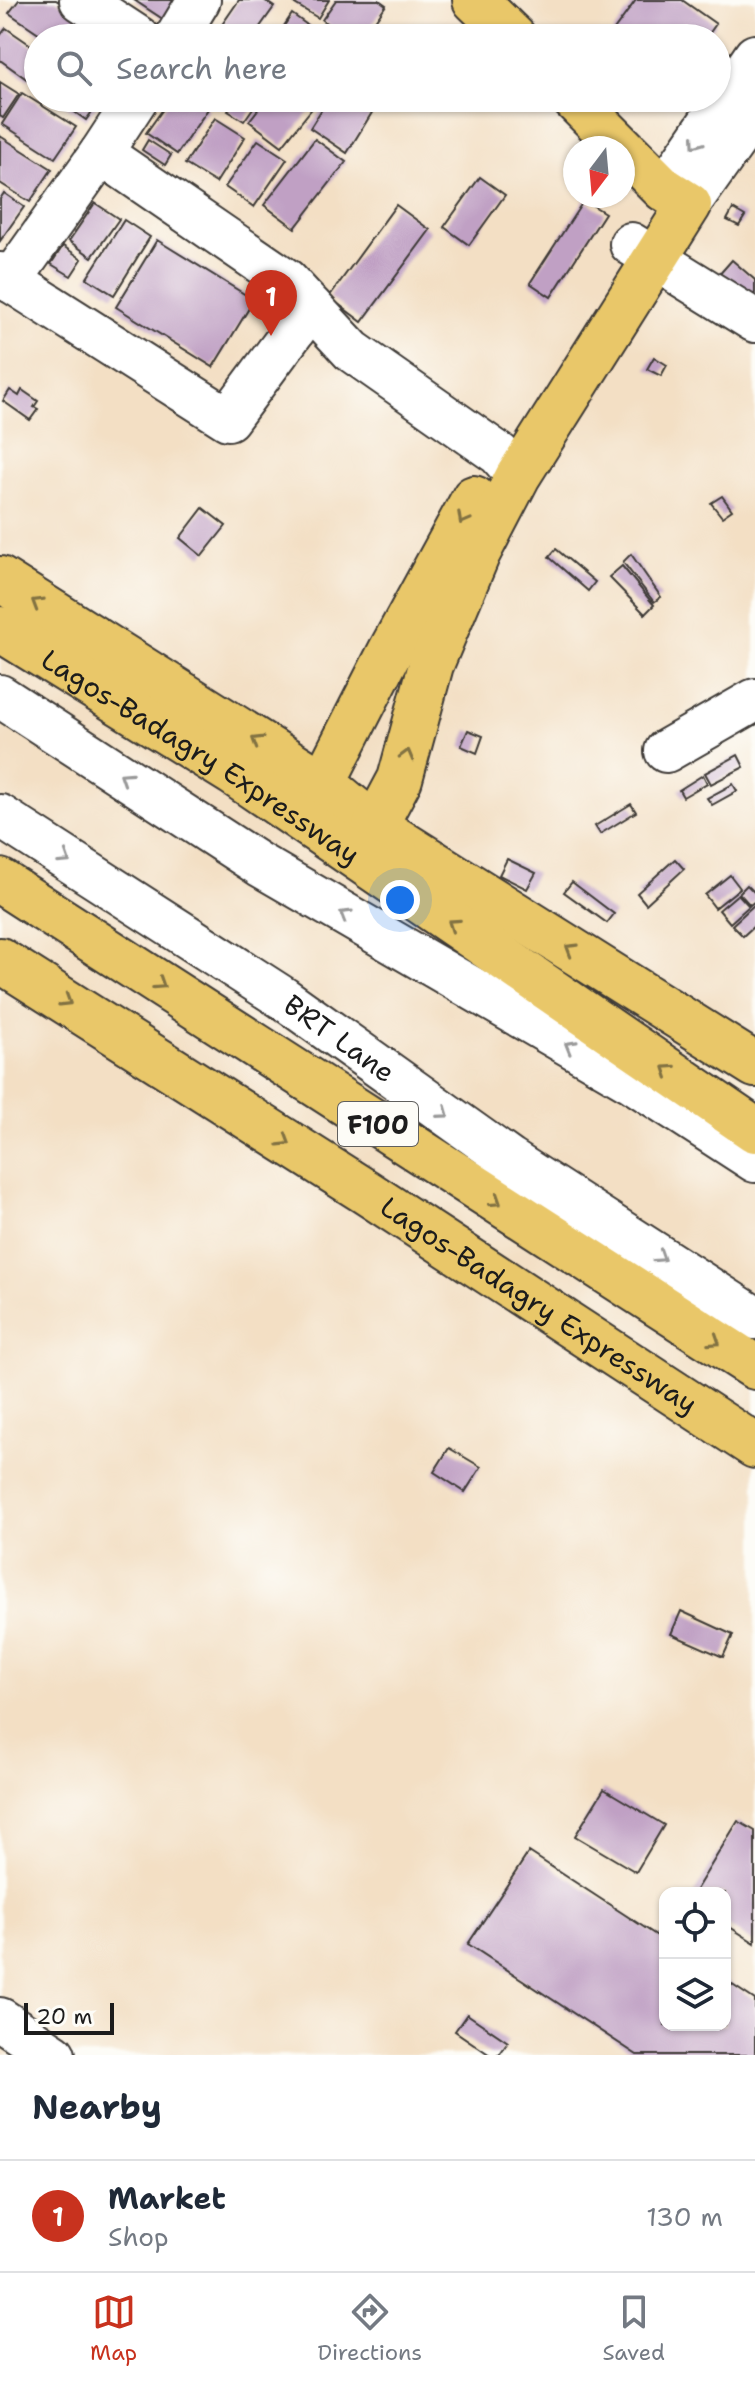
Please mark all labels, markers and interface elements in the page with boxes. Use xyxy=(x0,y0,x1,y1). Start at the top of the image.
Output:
search box xyxy=(24,24,731,112)
icon: search xyxy=(52,46,96,90)
text: Search here xyxy=(116,48,287,89)
one-way arrow xyxy=(690,135,705,149)
north arrow xyxy=(563,136,635,208)
pin: 1 xyxy=(245,270,297,336)
one-way arrow xyxy=(457,510,473,524)
one-way arrow xyxy=(31,597,46,612)
street label: Lagos-Badagry Expressway xyxy=(34,640,368,873)
one-way arrow xyxy=(251,736,266,751)
one-way arrow xyxy=(397,748,414,762)
one-way arrow xyxy=(119,772,134,787)
one-way arrow xyxy=(57,849,71,864)
your location xyxy=(380,880,420,920)
one-way arrow xyxy=(339,910,354,925)
one-way arrow xyxy=(447,918,461,933)
one-way arrow xyxy=(565,943,580,958)
one-way arrow xyxy=(151,975,166,990)
street label: BRT Lane xyxy=(276,986,403,1091)
one-way arrow xyxy=(57,992,72,1007)
one-way arrow xyxy=(564,1040,579,1056)
one-way arrow xyxy=(662,1065,676,1080)
road number: F100 xyxy=(338,1102,418,1146)
one-way arrow xyxy=(435,1103,450,1118)
one-way arrow xyxy=(276,1131,291,1146)
street label: Lagos-Badagry Expressway xyxy=(373,1187,705,1423)
one-way arrow xyxy=(487,1191,502,1206)
one-way arrow xyxy=(651,1247,666,1262)
one-way arrow xyxy=(706,1332,720,1347)
map controls xyxy=(659,1887,731,2031)
button: locate xyxy=(659,1887,731,1959)
button: layers xyxy=(659,1959,731,2031)
scale bar xyxy=(24,1999,114,2035)
text: 20 m xyxy=(36,2002,93,2031)
text: Nearby xyxy=(32,2084,162,2130)
text: Market xyxy=(108,2178,226,2219)
text: 1 xyxy=(52,2199,64,2234)
text: 130 m xyxy=(646,2199,723,2234)
text: Shop xyxy=(108,2219,169,2254)
tab: Map xyxy=(90,2290,137,2367)
tab: Directions xyxy=(317,2290,422,2367)
tab: Saved xyxy=(602,2290,665,2367)

